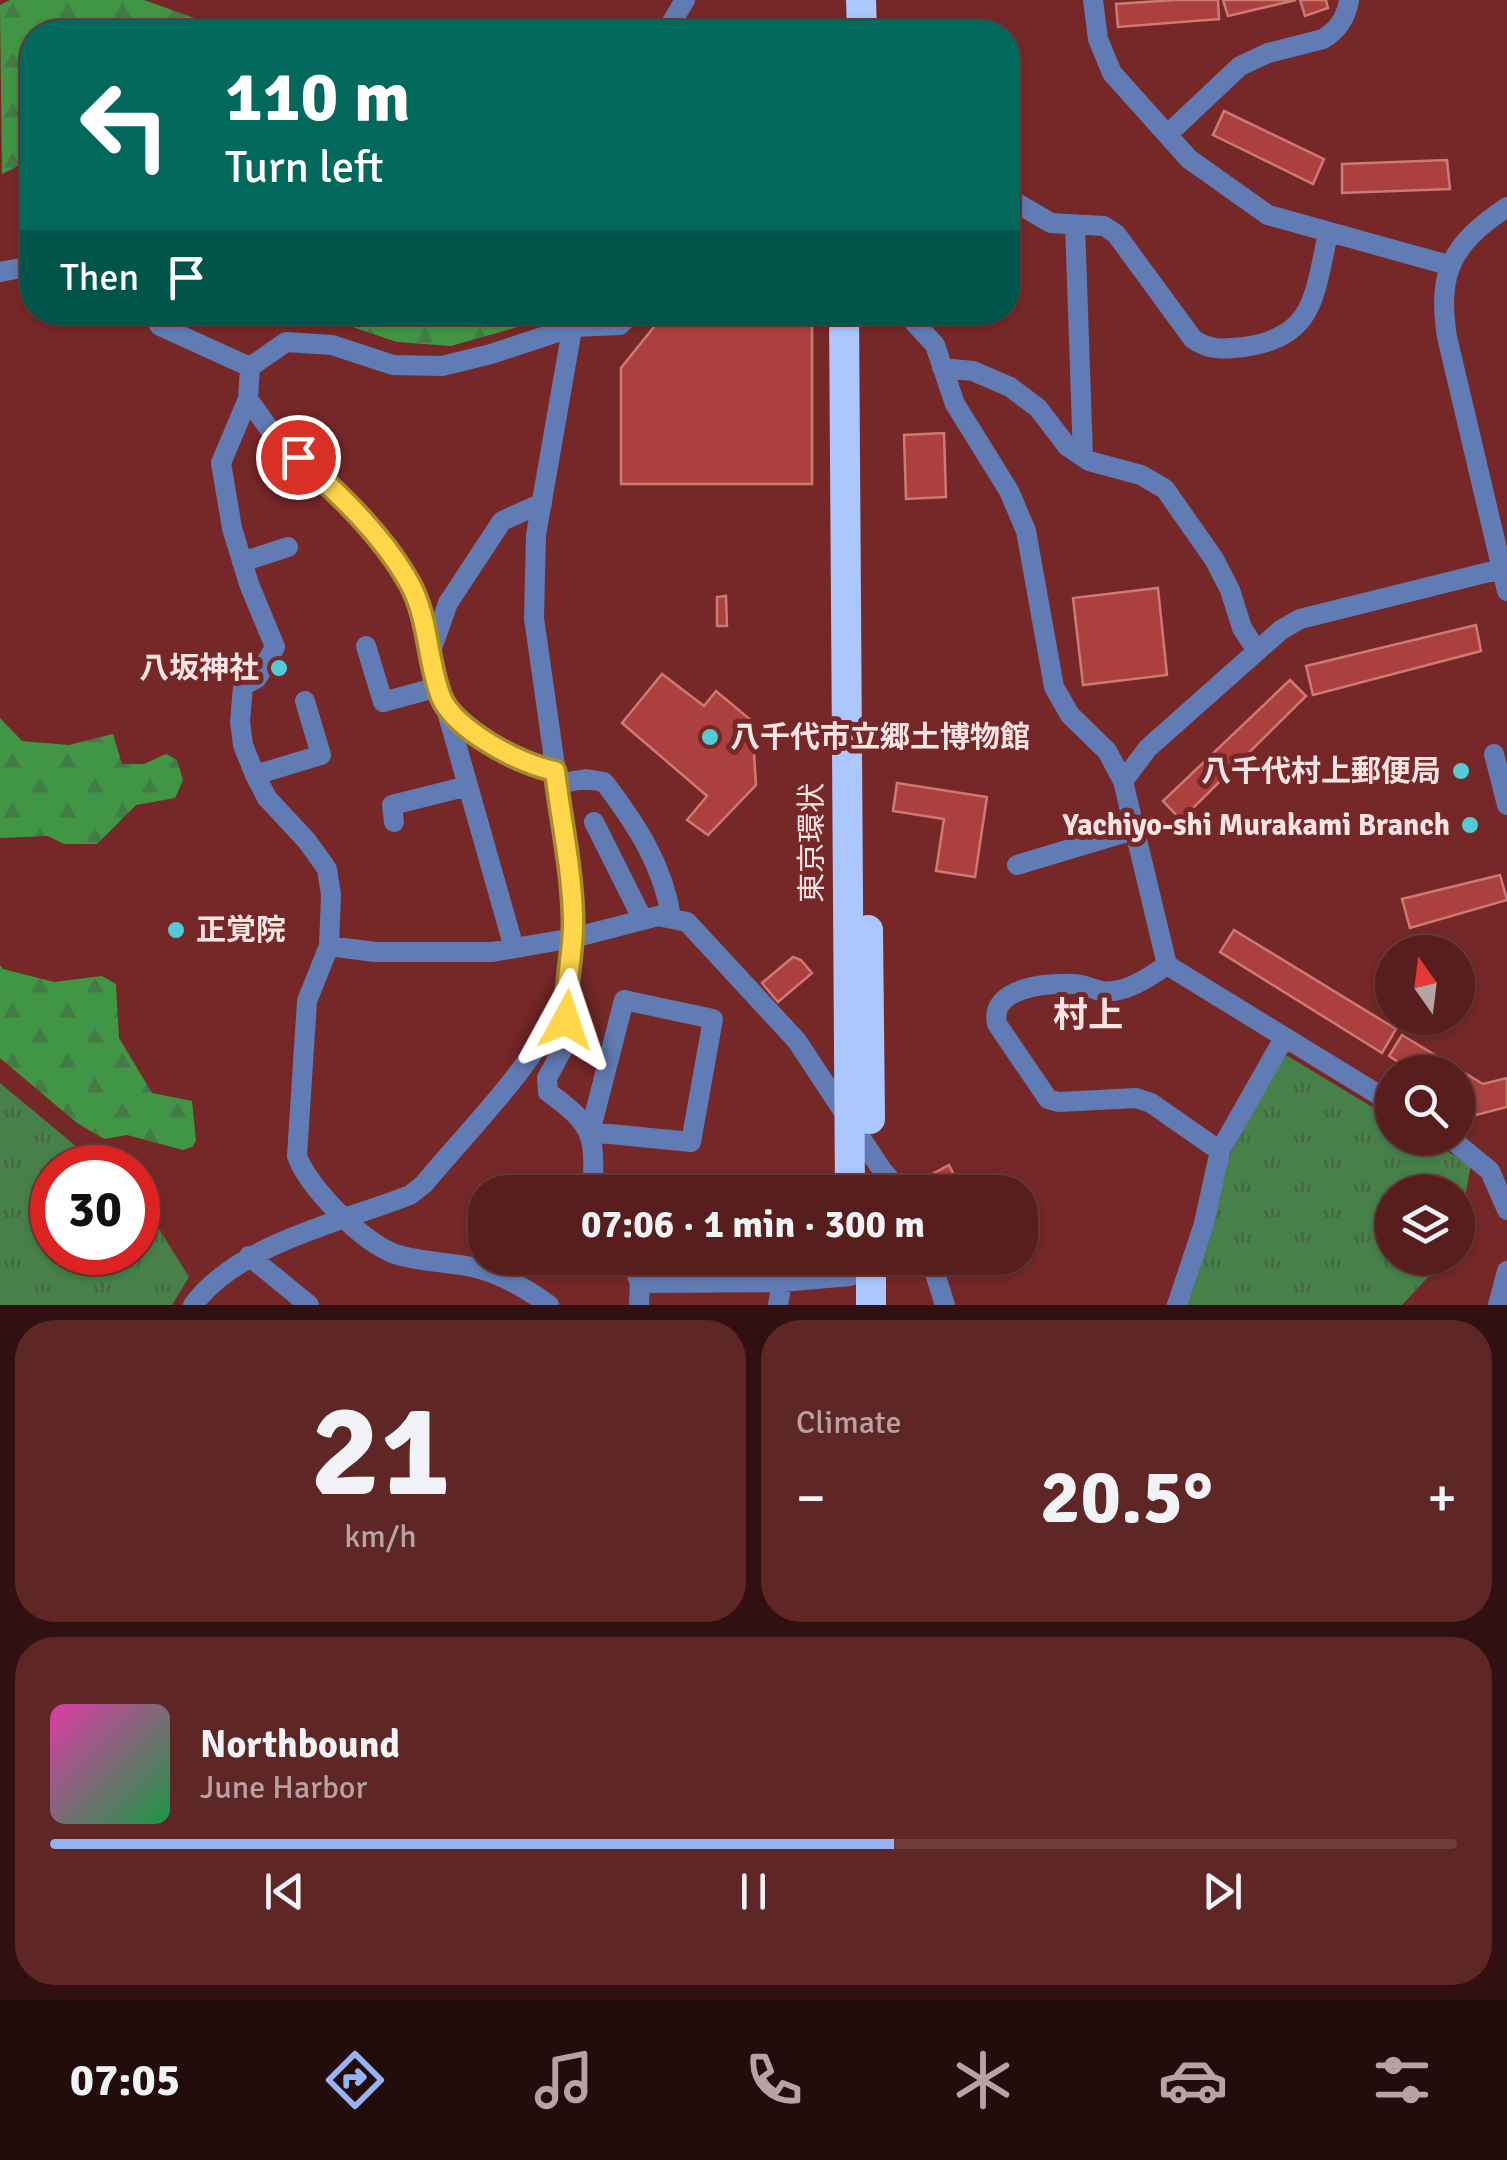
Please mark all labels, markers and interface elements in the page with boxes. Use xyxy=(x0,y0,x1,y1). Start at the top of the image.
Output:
text: 110 m xyxy=(225,54,410,140)
icon: left xyxy=(60,60,190,190)
text: Turn left xyxy=(225,140,384,195)
icon: arrive xyxy=(159,250,214,305)
text: Then xyxy=(60,254,139,301)
pin xyxy=(256,415,341,500)
icon: arrive xyxy=(271,430,326,485)
place label: 八坂神社 xyxy=(139,650,259,687)
marker: 八坂神社 xyxy=(268,657,290,679)
place label: 八千代市立郷土博物館 xyxy=(730,719,1030,756)
marker: 八千代市立郷土博物館 xyxy=(699,726,721,748)
place label: 八千代村上郵便局 xyxy=(1201,753,1441,790)
marker: 八千代村上郵便局 xyxy=(1450,760,1472,782)
street label: 東京環状 xyxy=(794,783,831,903)
place label: Yachiyo-shi Murakami Branch xyxy=(1061,807,1450,844)
marker: Yachiyo-shi Murakami Branch xyxy=(1459,814,1481,836)
place label: 正覚院 xyxy=(196,912,286,949)
marker: 正覚院 xyxy=(165,919,187,941)
north arrow xyxy=(1375,935,1475,1035)
map controls xyxy=(1375,935,1475,1275)
position arrow xyxy=(514,968,618,1072)
district label: 村上 xyxy=(1053,994,1123,1037)
button: search xyxy=(1375,1055,1475,1155)
speed limit sign: 30 xyxy=(30,1145,160,1275)
button: layers xyxy=(1375,1175,1475,1275)
text: 07:06 · 1 min · 300 m xyxy=(581,1201,925,1248)
text: 21 xyxy=(310,1372,451,1532)
text: Climate xyxy=(796,1403,902,1442)
text: 20.5° xyxy=(1040,1451,1213,1544)
text: − xyxy=(796,1464,826,1532)
text: + xyxy=(1427,1464,1457,1532)
text: km/h xyxy=(344,1517,417,1556)
text: Northbound xyxy=(200,1721,400,1768)
text: June Harbor xyxy=(200,1768,367,1807)
icon: previous xyxy=(257,1864,312,1919)
icon: pause xyxy=(726,1864,781,1919)
icon: next xyxy=(1195,1864,1250,1919)
icon: directions xyxy=(320,2045,390,2115)
icon: music xyxy=(529,2045,599,2115)
icon: phone xyxy=(739,2045,809,2115)
icon: climate xyxy=(948,2045,1018,2115)
icon: car xyxy=(1158,2045,1228,2115)
icon: filters xyxy=(1367,2045,1437,2115)
text: 07:05 xyxy=(70,2053,180,2108)

